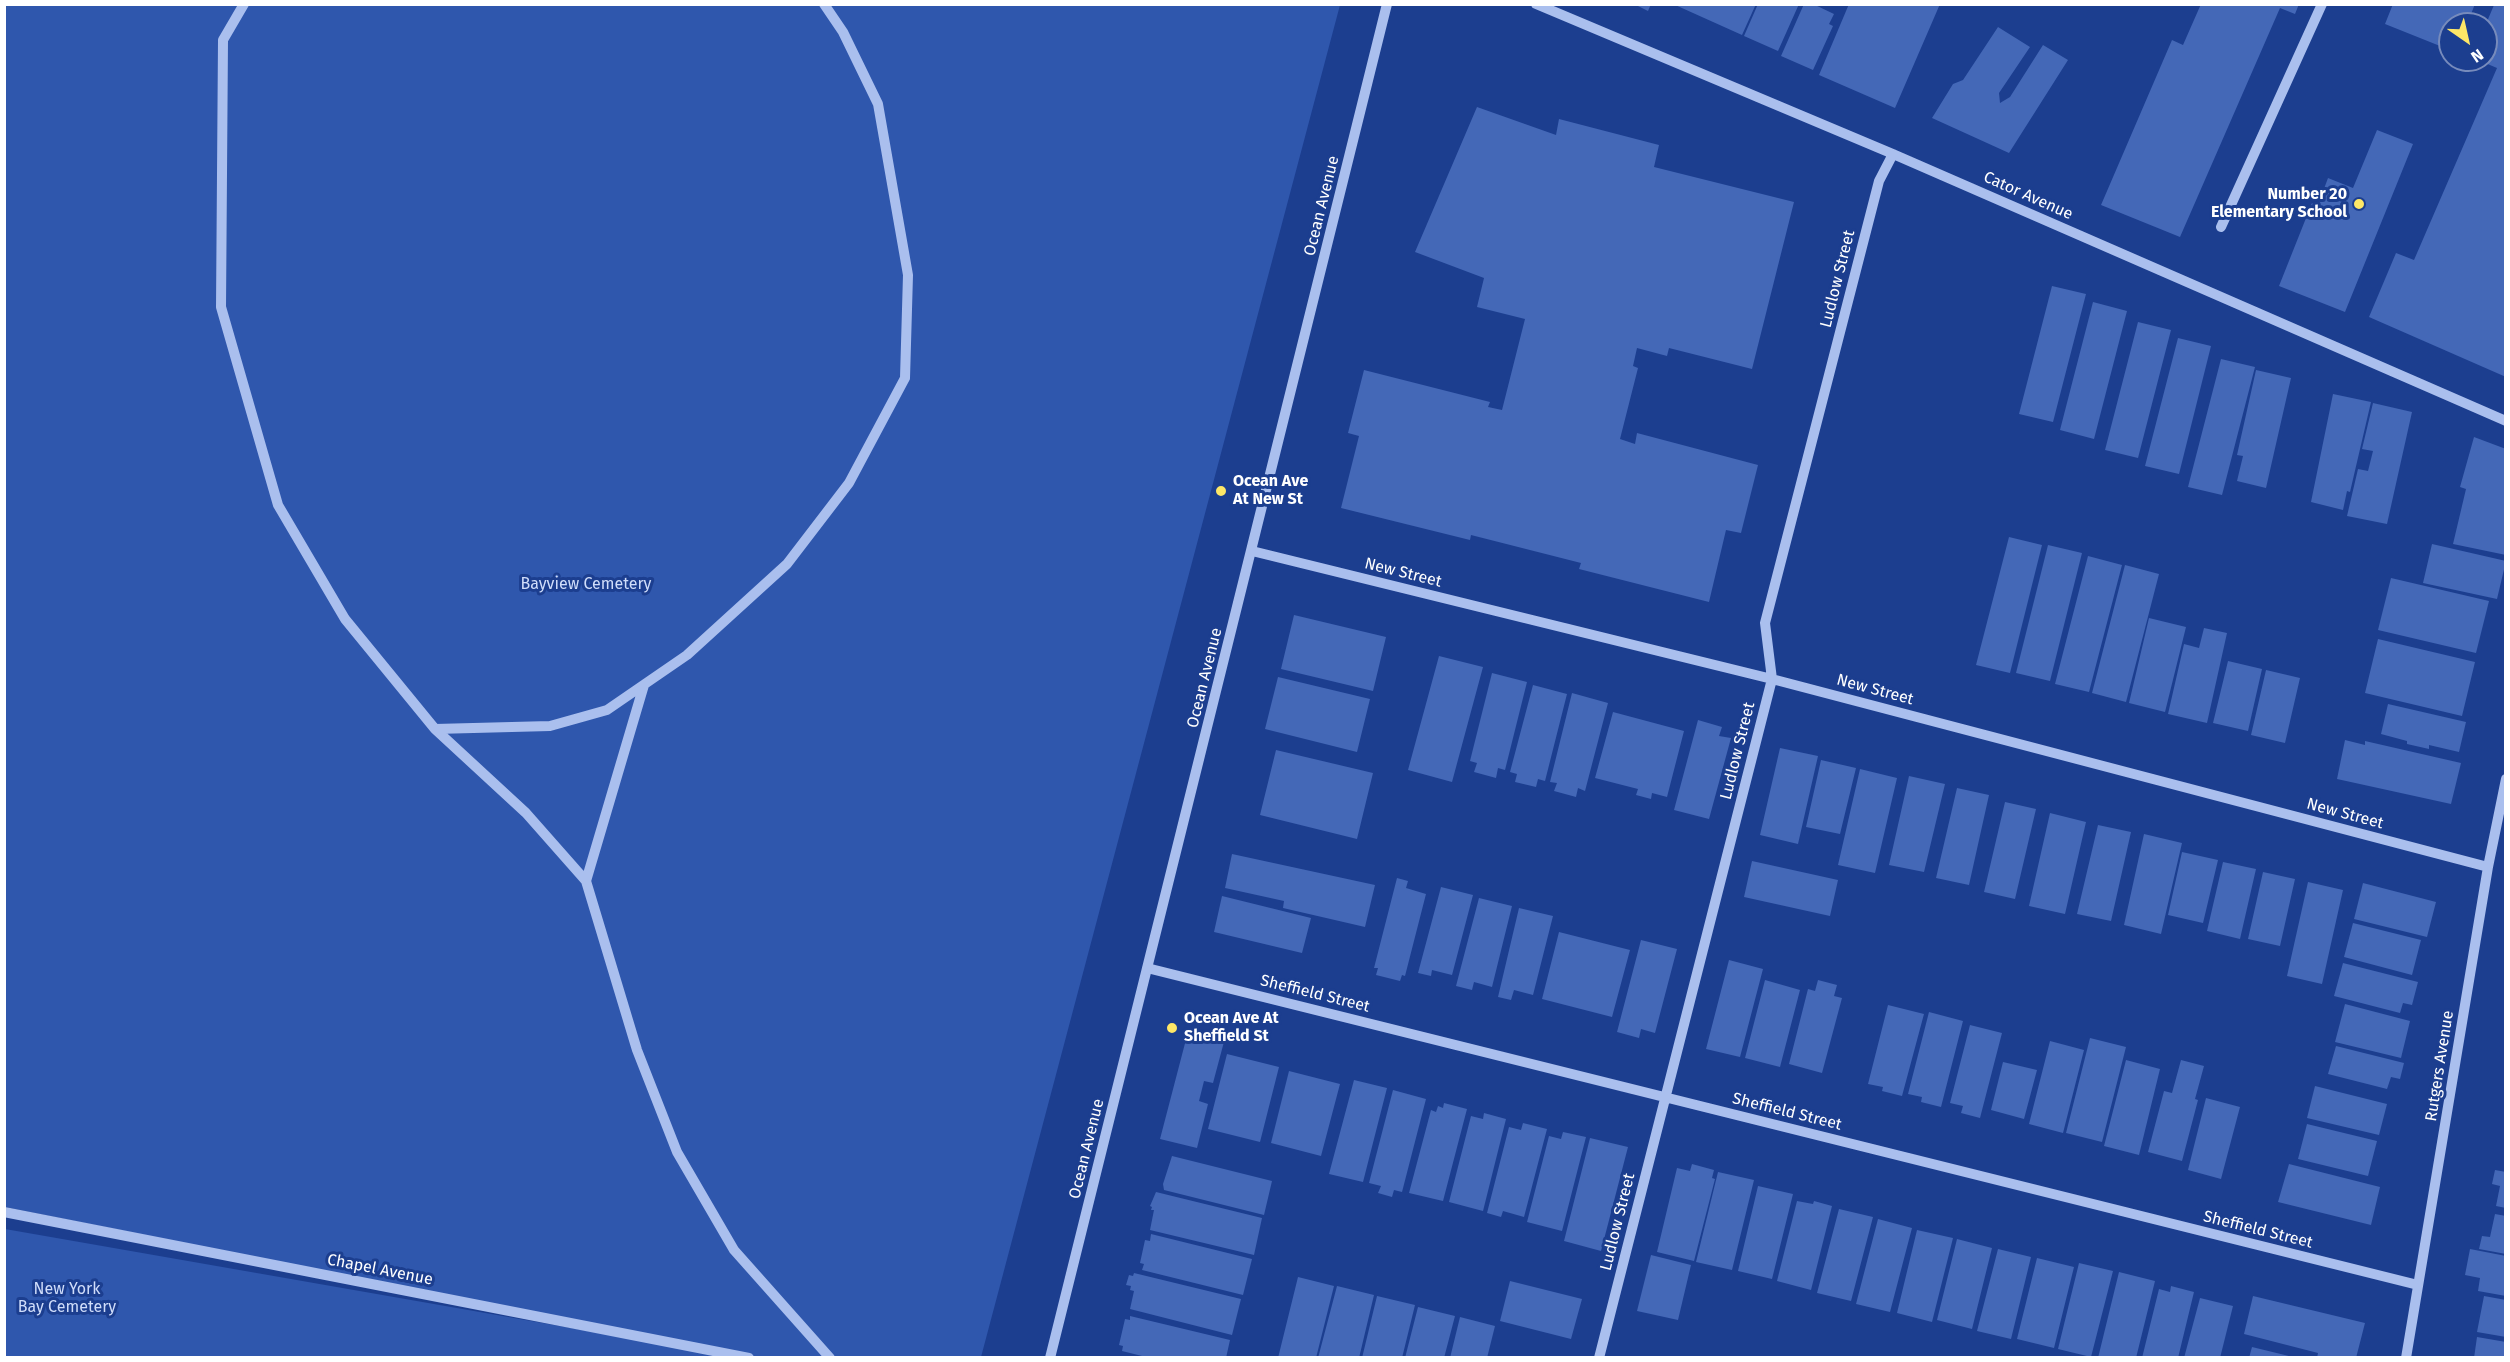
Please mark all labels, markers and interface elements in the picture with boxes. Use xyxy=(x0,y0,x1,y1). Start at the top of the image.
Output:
north arrow xyxy=(2438,12,2498,72)
text: N xyxy=(2468,45,2487,67)
street label: Ocean Avenue xyxy=(1300,154,1344,258)
street label: Cator Avenue xyxy=(1980,168,2076,224)
place label: Number 20 Elementary School xyxy=(2211,185,2347,223)
marker: Number 20 Elementary School xyxy=(2352,197,2366,211)
street label: Ludlow Street xyxy=(1817,228,1859,330)
place label: Ocean Ave At New St xyxy=(1233,472,1308,510)
marker: Ocean Ave At New St xyxy=(1214,484,1228,498)
street label: New Street xyxy=(1362,554,1444,592)
park label: Bayview Cemetery xyxy=(521,575,651,595)
street label: Ocean Avenue xyxy=(1183,626,1227,730)
street label: New Street xyxy=(1834,671,1916,709)
street label: Ludlow Street xyxy=(1717,700,1759,802)
street label: New Street xyxy=(2304,795,2386,833)
street label: Sheffield Street xyxy=(1258,971,1372,1017)
place label: Ocean Ave At Sheffield St xyxy=(1184,1009,1279,1047)
street label: Rutgers Avenue xyxy=(2422,1009,2458,1123)
marker: Ocean Ave At Sheffield St xyxy=(1165,1021,1179,1035)
street label: Sheffield Street xyxy=(1730,1089,1844,1135)
street label: Ocean Avenue xyxy=(1065,1097,1109,1201)
street label: Ludlow Street xyxy=(1597,1171,1639,1273)
street label: Sheffield Street xyxy=(2201,1207,2315,1253)
street label: Chapel Avenue xyxy=(326,1250,434,1290)
park label: New York Bay Cemetery xyxy=(18,1280,116,1318)

